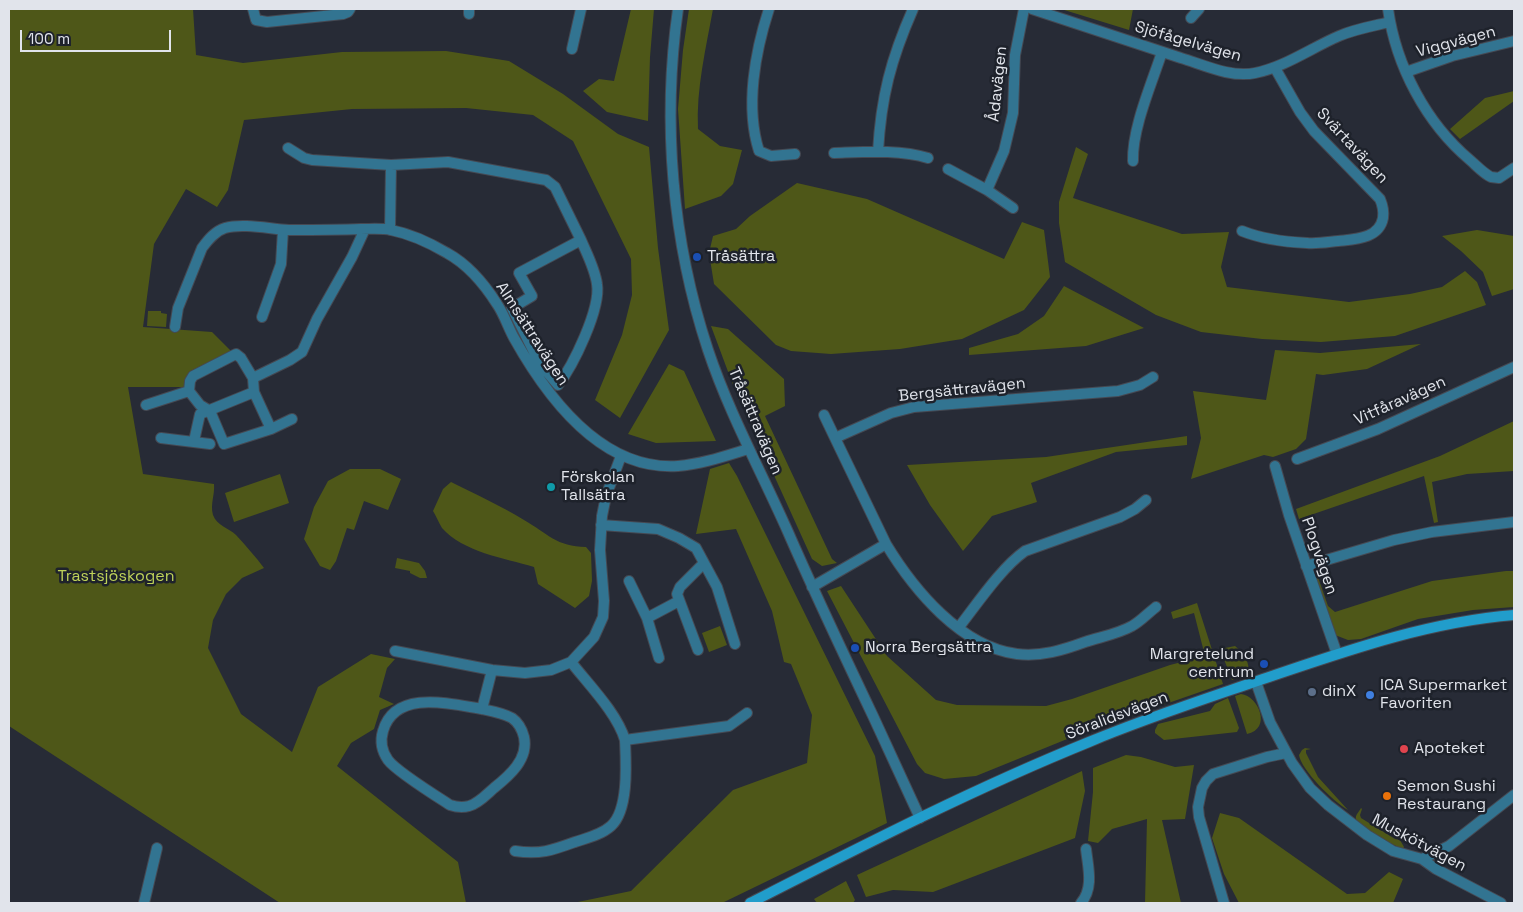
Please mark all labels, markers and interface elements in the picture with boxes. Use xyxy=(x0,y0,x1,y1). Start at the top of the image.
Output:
street label: Sjöfågelvägen xyxy=(1133,18,1243,66)
scale bar xyxy=(22,20,174,52)
street label: Viggvägen xyxy=(1414,22,1498,62)
text: 100 m xyxy=(28,29,70,48)
street label: Ådavägen xyxy=(984,45,1012,123)
street label: Svärtavägen xyxy=(1312,104,1392,188)
place label: Tråsättra xyxy=(707,247,775,267)
marker: Tråsättra xyxy=(691,251,703,263)
street label: Almsättravägen xyxy=(491,279,573,389)
street label: Tråsättravägen xyxy=(724,364,786,478)
street label: Vitfåravägen xyxy=(1351,372,1449,430)
street label: Bergsättravägen xyxy=(898,374,1026,406)
place label: Förskolan Tallsätra xyxy=(561,468,635,506)
marker: Förskolan Tallsätra xyxy=(545,481,557,493)
street label: Plogvägen xyxy=(1297,515,1341,597)
park label: Trastsjöskogen xyxy=(57,567,175,587)
place label: Norra Bergsättra xyxy=(865,638,992,658)
marker: Norra Bergsättra xyxy=(849,642,861,654)
place label: Margretelund centrum xyxy=(1150,645,1254,683)
marker: Margretelund centrum xyxy=(1258,658,1270,670)
place label: ICA Supermarket Favoriten xyxy=(1380,676,1507,714)
place label: dinX xyxy=(1322,682,1356,702)
marker: dinX xyxy=(1306,686,1318,698)
street label: Söralidsvägen xyxy=(1063,688,1171,744)
marker: ICA Supermarket Favoriten xyxy=(1364,689,1376,701)
place label: Apoteket xyxy=(1414,739,1485,759)
marker: Apoteket xyxy=(1398,743,1410,755)
place label: Semon Sushi Restaurang xyxy=(1397,777,1496,815)
marker: Semon Sushi Restaurang xyxy=(1381,790,1393,802)
street label: Muskötvägen xyxy=(1369,810,1469,876)

